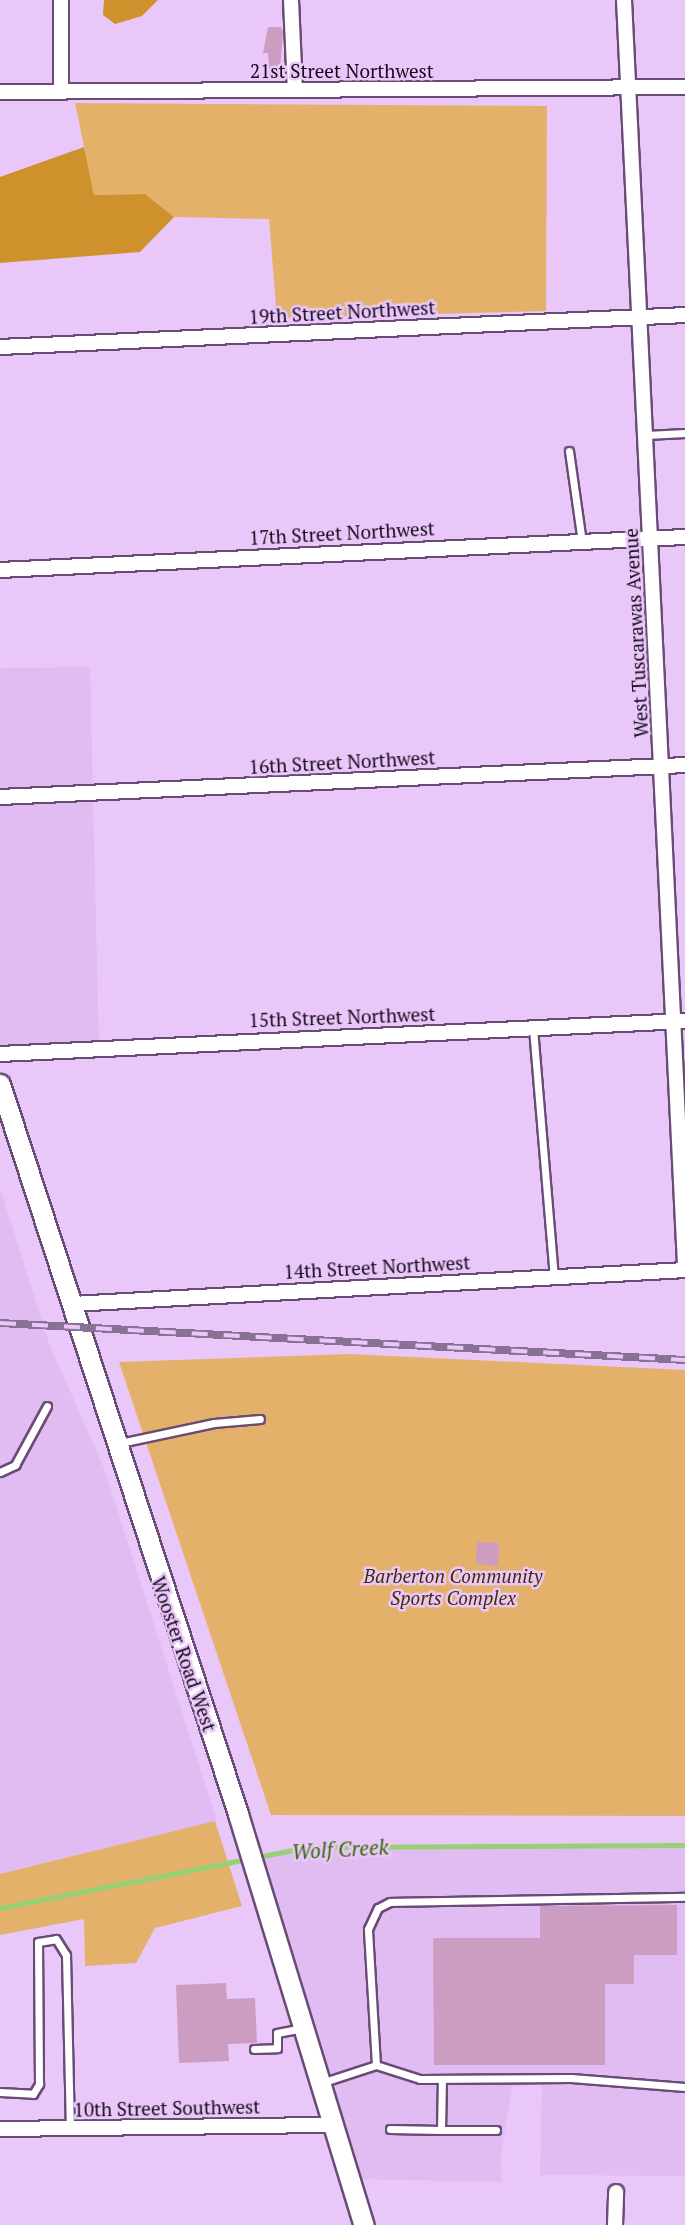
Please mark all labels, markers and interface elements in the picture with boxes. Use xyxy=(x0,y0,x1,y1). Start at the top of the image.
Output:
street label: 21st Street Northwest xyxy=(250,60,434,82)
street label: 19th Street Northwest xyxy=(248,296,436,328)
street label: 17th Street Northwest xyxy=(249,517,435,549)
street label: West Tuscarawas Avenue xyxy=(619,527,653,739)
street label: 16th Street Northwest xyxy=(248,746,436,778)
street label: 15th Street Northwest xyxy=(248,1002,436,1032)
street label: 14th Street Northwest xyxy=(283,1251,471,1283)
park label: Barberton Community Sports Complex xyxy=(363,1565,543,1609)
street label: Wooster Road West xyxy=(147,1573,221,1735)
water label: Wolf Creek xyxy=(291,1834,389,1864)
street label: 10th Street Southwest xyxy=(74,2095,260,2121)

